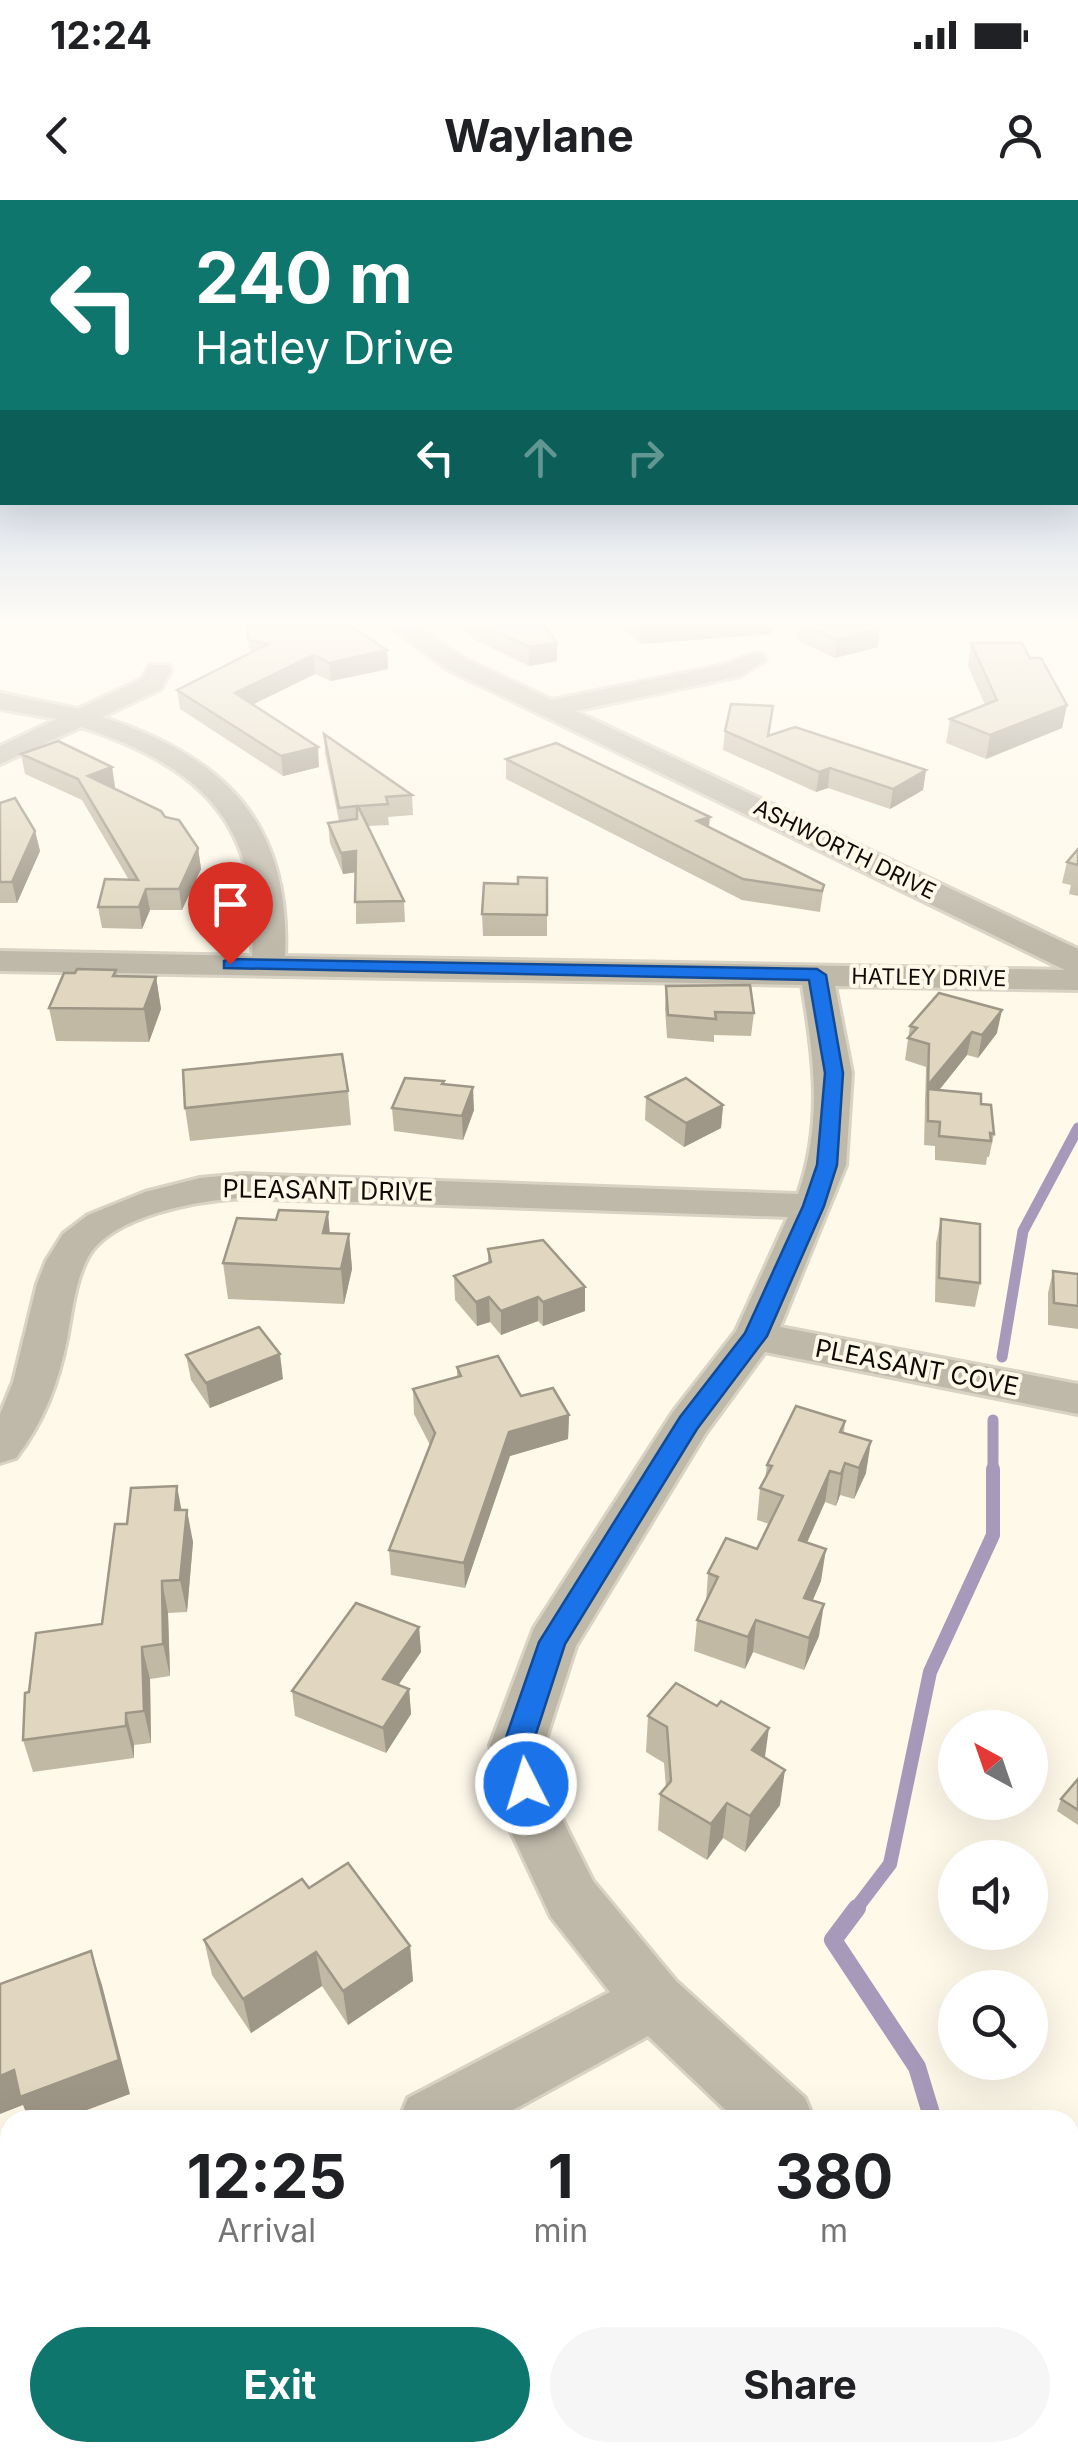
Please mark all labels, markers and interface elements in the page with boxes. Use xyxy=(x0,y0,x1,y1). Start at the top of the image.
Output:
text: 12:24 xyxy=(50,12,152,58)
icon: back xyxy=(30,108,85,163)
text: Waylane xyxy=(444,108,634,163)
icon: person xyxy=(993,108,1048,163)
text: 240 m xyxy=(195,235,413,320)
icon: left xyxy=(30,240,160,370)
text: Hatley Drive xyxy=(195,320,454,375)
icon: left xyxy=(408,430,463,485)
icon: ahead xyxy=(513,430,568,485)
icon: right xyxy=(618,430,673,485)
street label: ASHWORTH DRIVE xyxy=(750,794,940,904)
pin xyxy=(188,862,273,965)
icon: arrive xyxy=(203,877,258,932)
street label: HATLEY DRIVE xyxy=(851,963,1007,991)
street label: PLEASANT DRIVE xyxy=(222,1173,434,1207)
street label: PLEASANT COVE xyxy=(813,1333,1021,1401)
north arrow xyxy=(938,1710,1048,1820)
map controls xyxy=(938,1710,1048,2080)
position arrow xyxy=(474,1732,578,1836)
button: sound xyxy=(938,1840,1048,1950)
button: search xyxy=(938,1970,1048,2080)
text: 12:25 xyxy=(187,2140,347,2212)
text: 1 xyxy=(548,2140,574,2212)
text: 380 xyxy=(775,2140,893,2212)
text: Arrival xyxy=(217,2211,316,2250)
text: min xyxy=(533,2211,588,2250)
text: m xyxy=(820,2211,848,2250)
button: Exit xyxy=(30,2327,530,2442)
button: Share xyxy=(550,2327,1050,2442)

